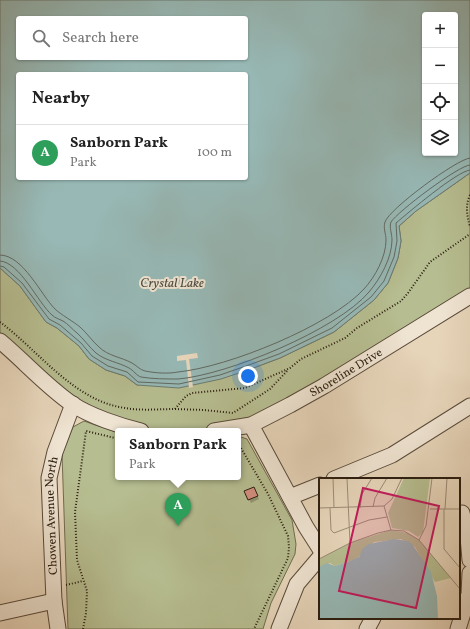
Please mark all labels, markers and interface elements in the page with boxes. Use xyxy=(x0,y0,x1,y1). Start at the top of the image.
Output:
map controls xyxy=(422,12,458,156)
button: + xyxy=(422,12,458,48)
search box xyxy=(16,16,248,60)
icon: search xyxy=(30,27,52,49)
text: Search here xyxy=(62,28,139,49)
button: − xyxy=(422,48,458,84)
button: locate xyxy=(422,84,458,120)
text: Nearby xyxy=(32,87,90,110)
button: layers xyxy=(422,120,458,156)
text: Sanborn Park xyxy=(70,133,168,154)
text: A xyxy=(40,144,50,162)
text: 100 m xyxy=(197,144,232,162)
text: Park xyxy=(70,154,97,172)
water label: Crystal Lake xyxy=(140,275,204,293)
street label: Shoreline Drive xyxy=(307,345,386,401)
your location xyxy=(238,366,258,386)
popup xyxy=(115,428,241,480)
text: Sanborn Park xyxy=(129,435,227,456)
street label: Chowen Avenue North xyxy=(42,455,63,575)
text: Park xyxy=(129,456,156,474)
inset map xyxy=(319,478,460,619)
pin: A xyxy=(165,493,191,526)

